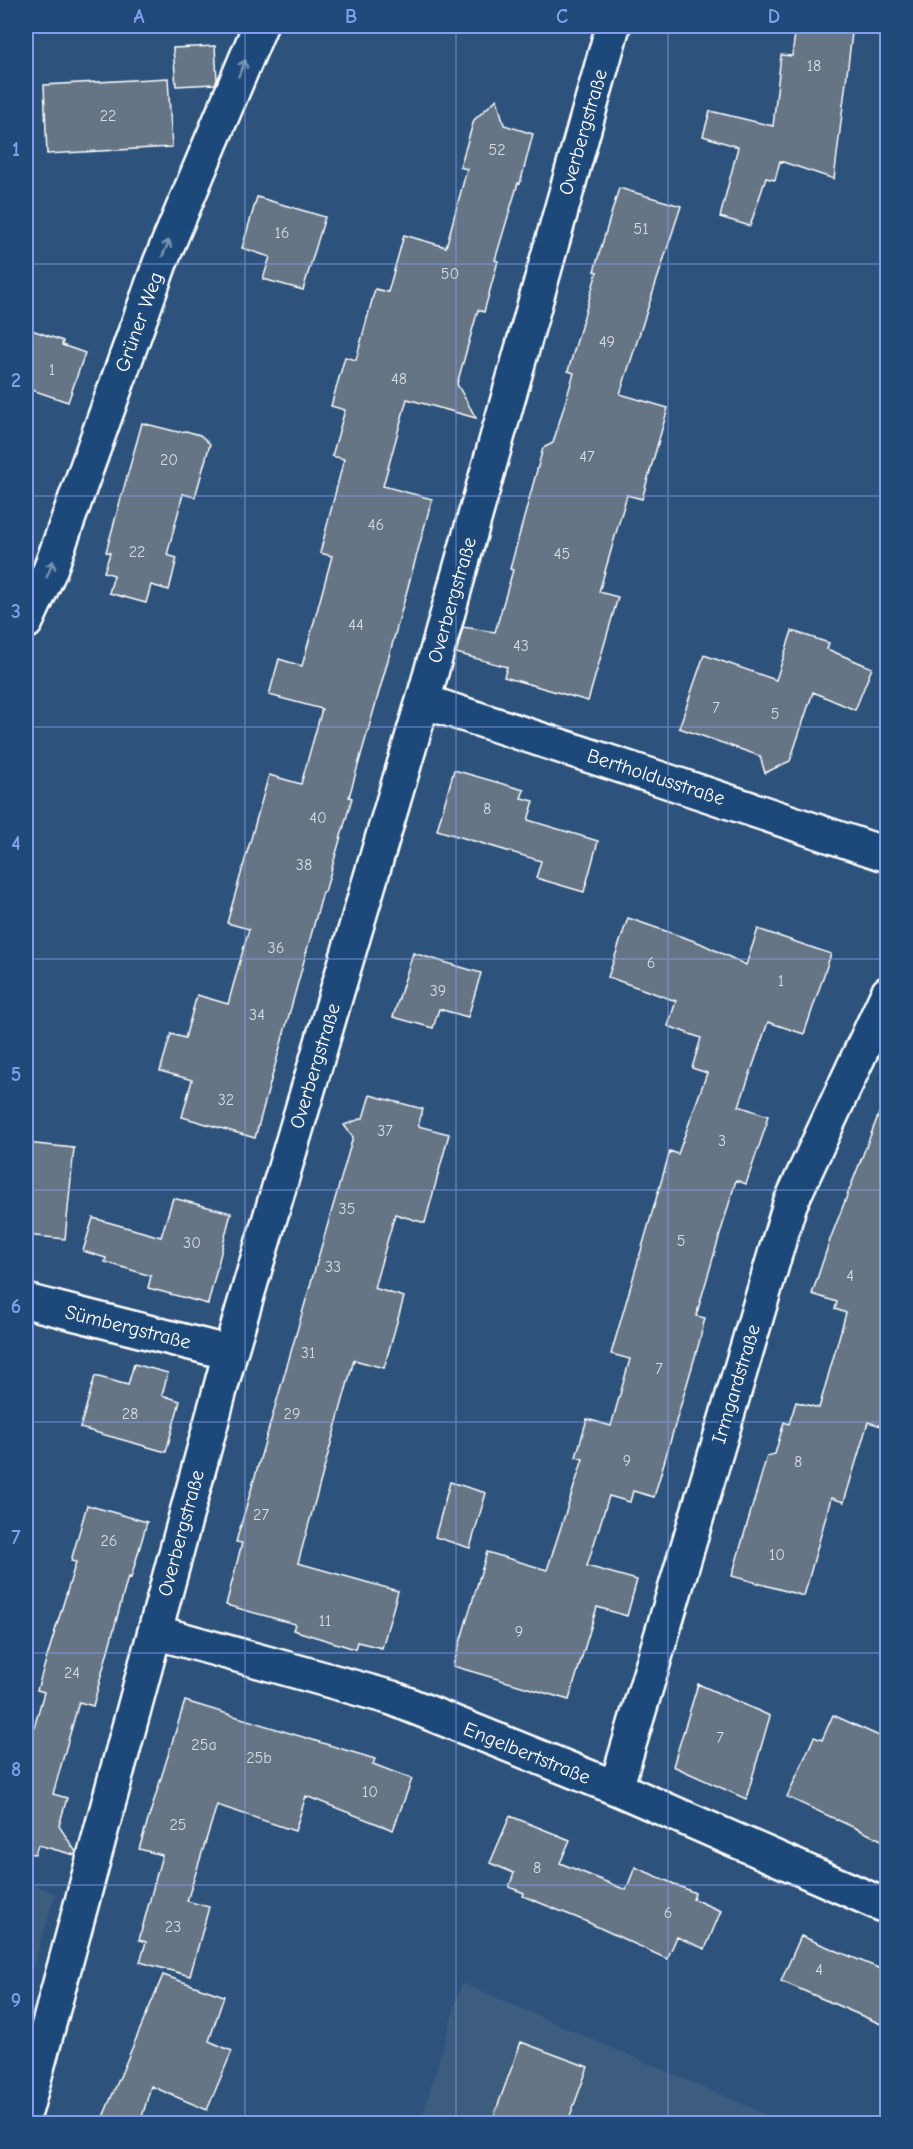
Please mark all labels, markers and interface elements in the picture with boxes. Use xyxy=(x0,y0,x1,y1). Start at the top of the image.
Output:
text: A xyxy=(133,5,145,28)
text: B xyxy=(345,5,357,28)
text: C xyxy=(556,5,568,28)
text: D xyxy=(768,5,780,28)
house number: 18 xyxy=(807,57,821,75)
one-way arrow xyxy=(237,59,248,78)
street label: Overbergstraße xyxy=(554,66,612,198)
house number: 22 xyxy=(100,107,116,125)
text: 1 xyxy=(12,138,20,161)
house number: 52 xyxy=(488,141,506,159)
house number: 51 xyxy=(633,220,649,238)
house number: 16 xyxy=(274,224,290,242)
one-way arrow xyxy=(161,239,172,257)
house number: 50 xyxy=(441,265,459,283)
street label: Grüner Weg xyxy=(110,269,168,375)
house number: 49 xyxy=(599,333,615,351)
house number: 1 xyxy=(49,361,55,379)
text: 2 xyxy=(11,369,21,392)
house number: 48 xyxy=(391,370,407,388)
house number: 47 xyxy=(579,448,595,466)
house number: 20 xyxy=(160,451,178,469)
house number: 46 xyxy=(368,516,384,534)
street label: Overbergstraße xyxy=(423,534,481,666)
house number: 22 xyxy=(129,543,145,561)
house number: 45 xyxy=(554,545,570,563)
one-way arrow xyxy=(45,561,56,579)
text: 3 xyxy=(11,600,21,623)
house number: 44 xyxy=(348,616,364,634)
house number: 43 xyxy=(513,637,529,655)
house number: 7 xyxy=(712,699,720,717)
house number: 5 xyxy=(771,705,779,723)
street label: Bertholdusstraße xyxy=(584,744,728,810)
house number: 8 xyxy=(483,800,491,818)
house number: 40 xyxy=(309,809,327,827)
text: 4 xyxy=(11,832,21,855)
house number: 38 xyxy=(296,856,312,874)
house number: 36 xyxy=(268,939,284,957)
house number: 6 xyxy=(647,954,655,972)
house number: 1 xyxy=(778,972,784,990)
house number: 39 xyxy=(430,982,446,1000)
street label: Overbergstraße xyxy=(285,1001,345,1131)
house number: 34 xyxy=(249,1006,265,1024)
text: 5 xyxy=(11,1063,21,1086)
house number: 32 xyxy=(218,1091,234,1109)
house number: 37 xyxy=(377,1122,393,1140)
house number: 3 xyxy=(718,1132,726,1150)
house number: 35 xyxy=(339,1200,355,1218)
house number: 5 xyxy=(677,1232,685,1250)
house number: 30 xyxy=(183,1234,201,1252)
house number: 33 xyxy=(325,1258,341,1276)
house number: 4 xyxy=(846,1267,854,1285)
text: 6 xyxy=(11,1295,21,1318)
street label: Sümbergstraße xyxy=(63,1300,193,1354)
street label: Irmgardstraße xyxy=(707,1322,765,1446)
house number: 31 xyxy=(301,1344,315,1362)
house number: 7 xyxy=(655,1360,663,1378)
house number: 28 xyxy=(122,1405,138,1423)
house number: 29 xyxy=(284,1405,300,1423)
house number: 9 xyxy=(623,1452,631,1470)
house number: 8 xyxy=(794,1453,802,1471)
street label: Overbergstraße xyxy=(153,1467,209,1599)
house number: 27 xyxy=(253,1506,269,1524)
text: 7 xyxy=(12,1526,21,1549)
house number: 26 xyxy=(100,1532,118,1550)
house number: 10 xyxy=(769,1546,785,1564)
house number: 11 xyxy=(319,1612,331,1630)
house number: 9 xyxy=(515,1623,523,1641)
house number: 24 xyxy=(64,1664,80,1682)
street label: Engelbertstraße xyxy=(460,1717,594,1789)
house number: 7 xyxy=(716,1729,724,1747)
house number: 25a xyxy=(191,1736,217,1754)
house number: 25b xyxy=(246,1749,272,1767)
text: 8 xyxy=(11,1758,21,1781)
house number: 10 xyxy=(362,1783,378,1801)
house number: 25 xyxy=(169,1816,187,1834)
house number: 8 xyxy=(533,1859,541,1877)
house number: 6 xyxy=(664,1904,672,1922)
house number: 23 xyxy=(165,1918,181,1936)
house number: 4 xyxy=(815,1961,823,1979)
text: 9 xyxy=(11,1989,21,2012)

